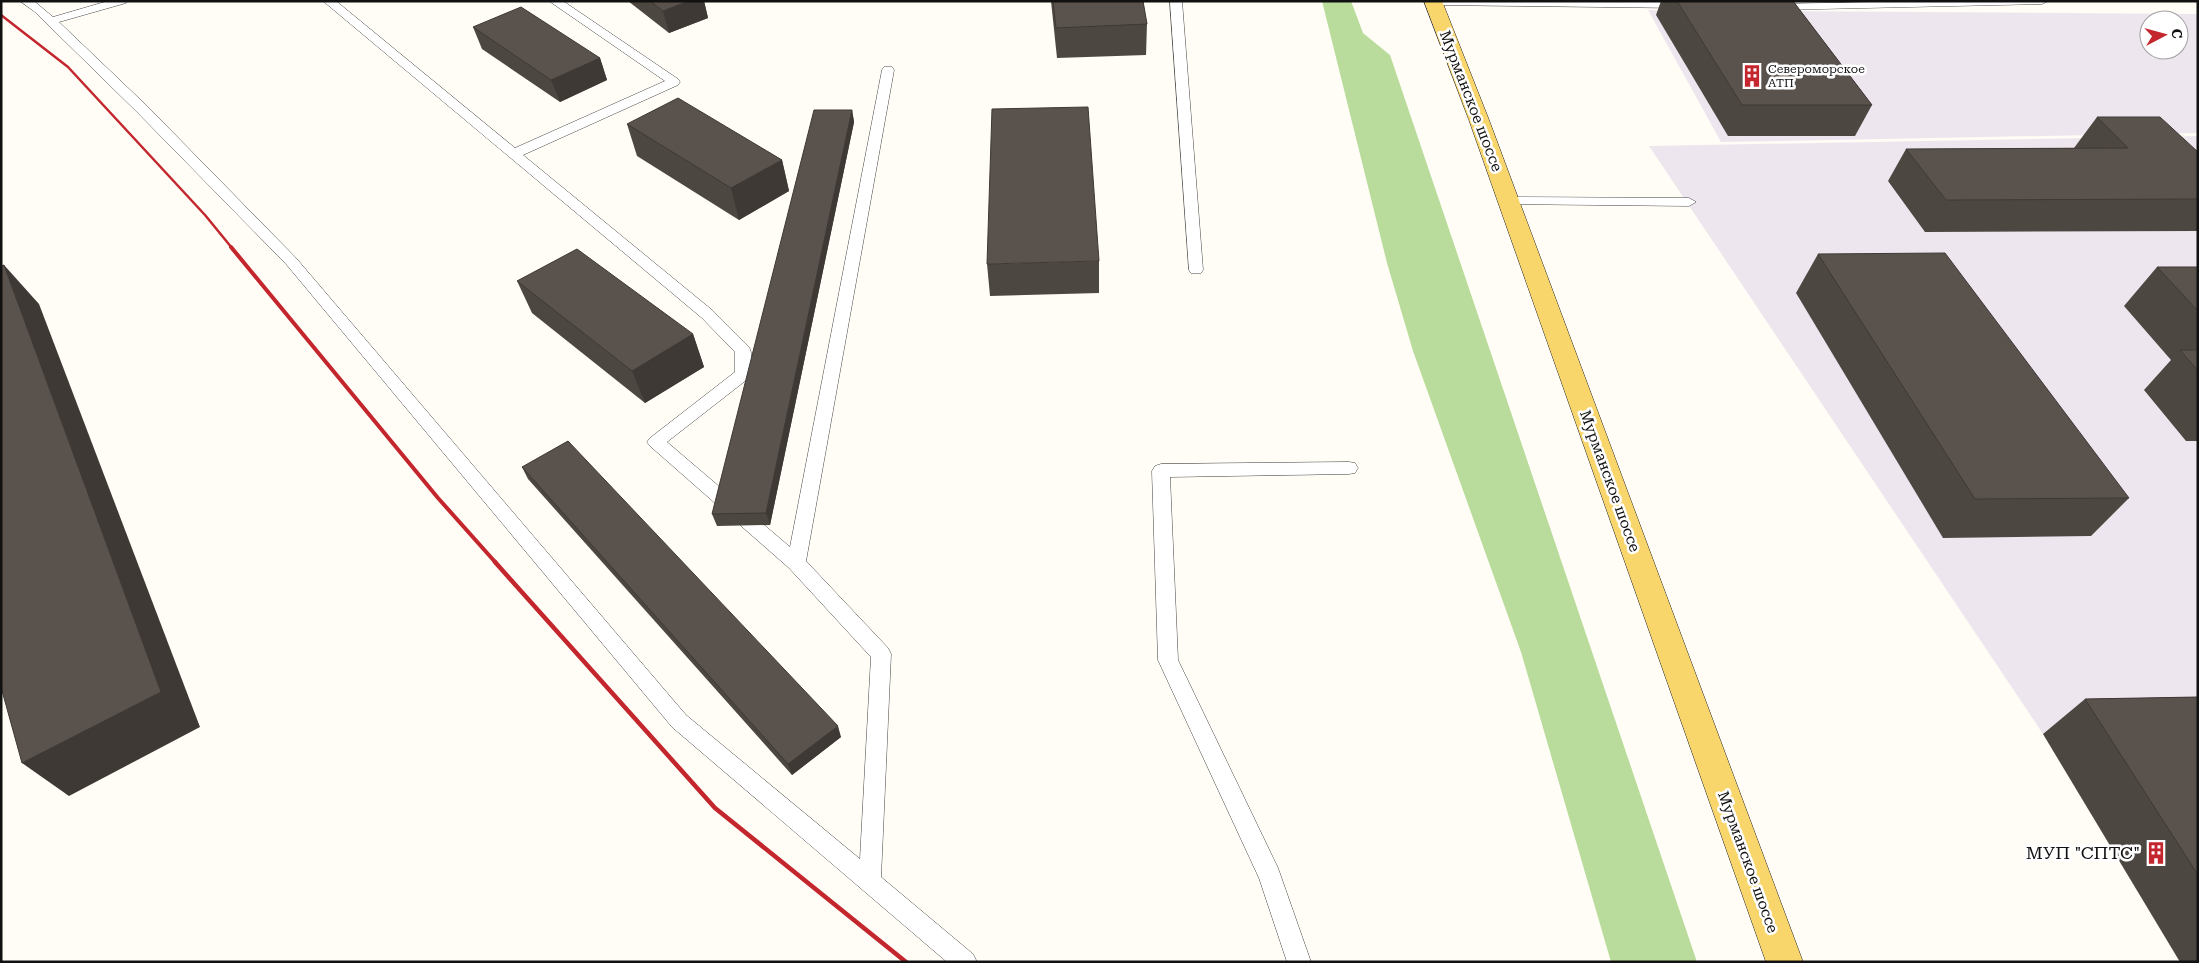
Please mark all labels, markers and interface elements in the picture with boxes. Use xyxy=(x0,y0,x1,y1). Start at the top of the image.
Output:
north arrow xyxy=(2139,10,2189,60)
street label: Мурманское шоссе xyxy=(1436,28,1506,174)
text: С xyxy=(2168,28,2185,40)
place label: Североморское АТП xyxy=(1768,62,1865,90)
building icon: Североморское АТП xyxy=(1739,63,1765,89)
street label: Мурманское шоссе xyxy=(1576,408,1644,554)
street label: Мурманское шоссе xyxy=(1714,789,1782,935)
building icon: МУП "СПТС" xyxy=(2143,840,2169,866)
place label: МУП "СПТС" xyxy=(2026,842,2140,863)

